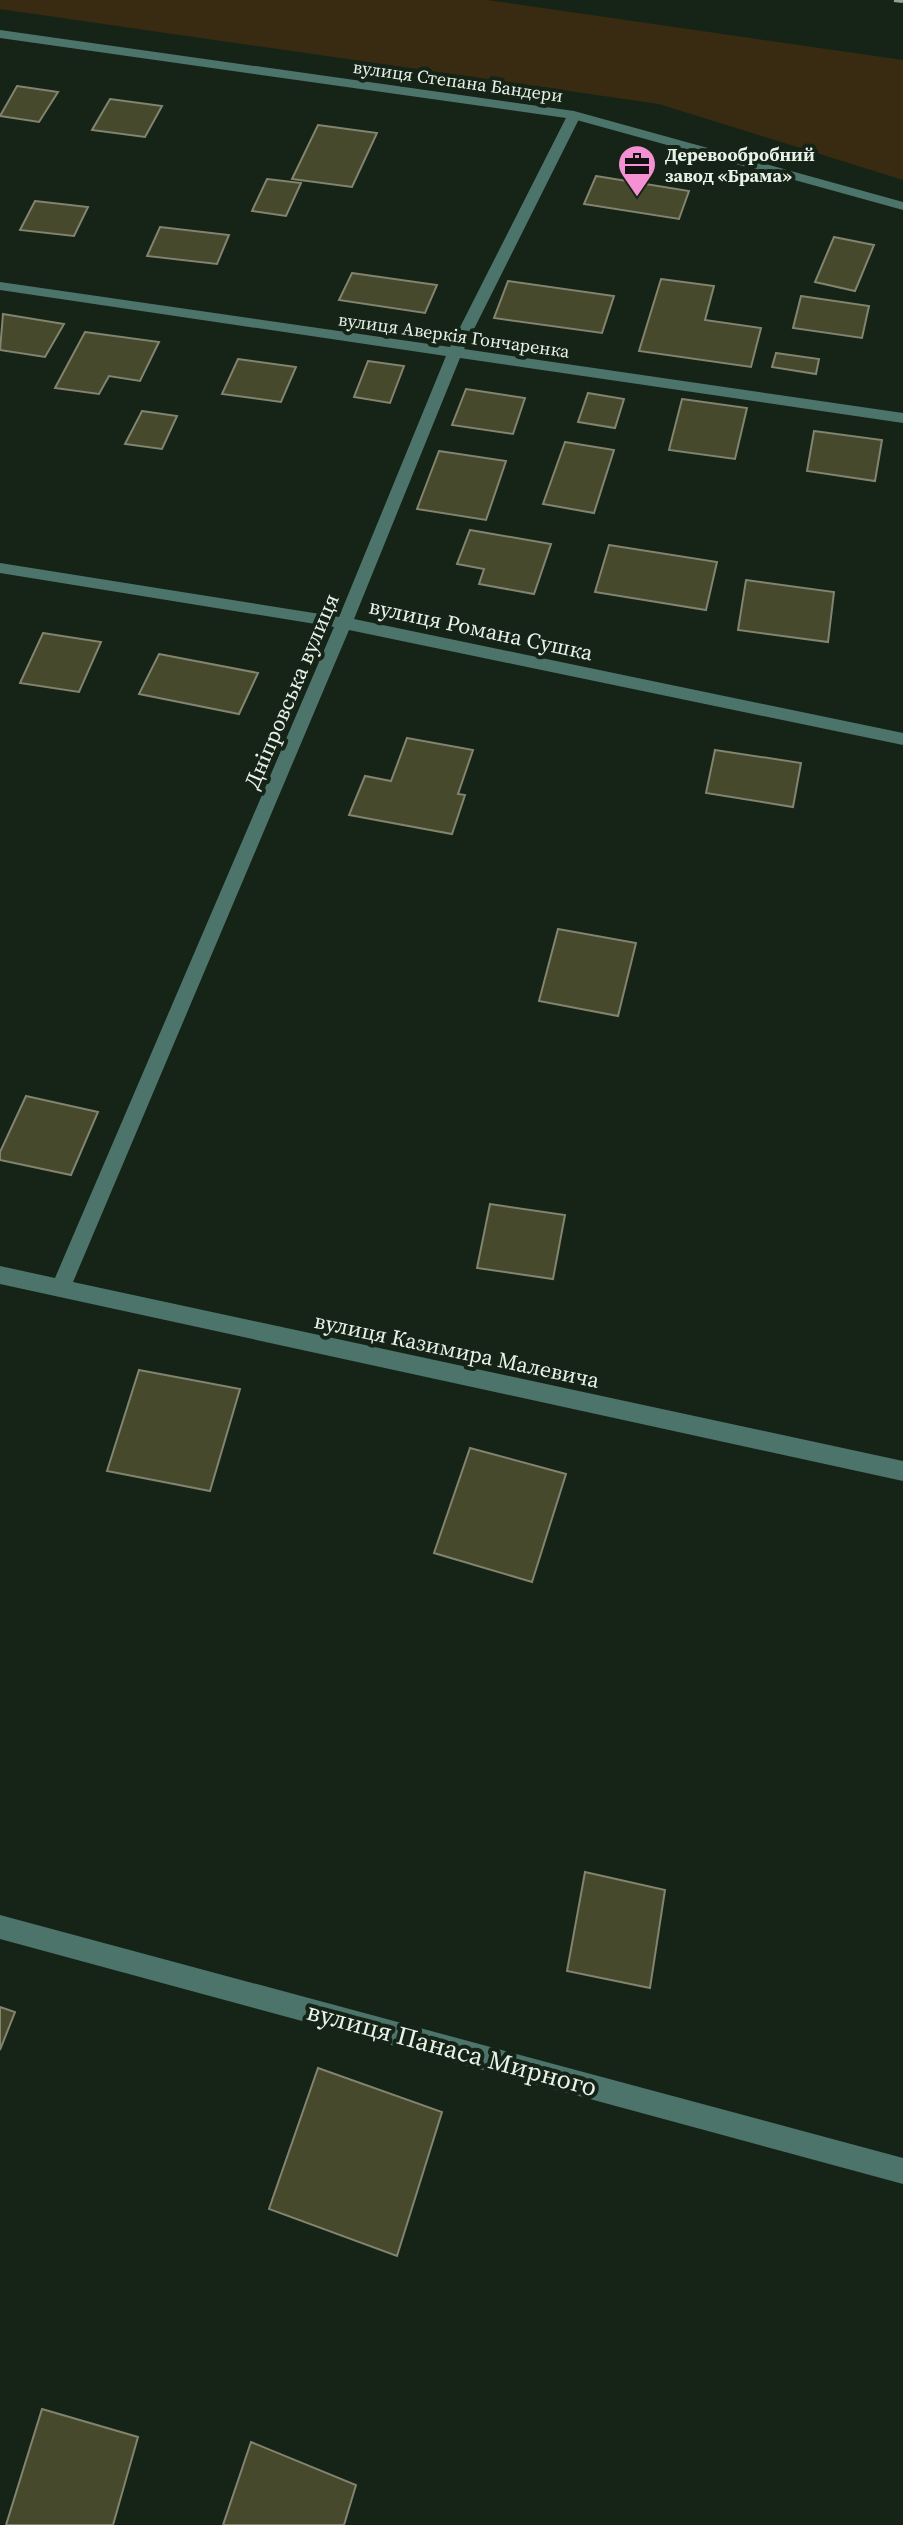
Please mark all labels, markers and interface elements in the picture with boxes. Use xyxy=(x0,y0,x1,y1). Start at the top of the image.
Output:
street label: вулиця Степана Бандери xyxy=(351,54,565,108)
place label: Деревообробний завод «Брама» xyxy=(665,142,815,188)
office icon: Деревообробний завод «Брама» xyxy=(616,143,658,198)
street label: вулиця Аверкія Гончаренка xyxy=(337,306,572,364)
street label: Дніпровська вулиця xyxy=(236,589,346,793)
street label: вулиця Романа Сушка xyxy=(366,591,597,668)
street label: вулиця Казимира Малевича xyxy=(312,1305,603,1395)
street label: вулиця Панаса Мирного xyxy=(303,1993,601,2105)

